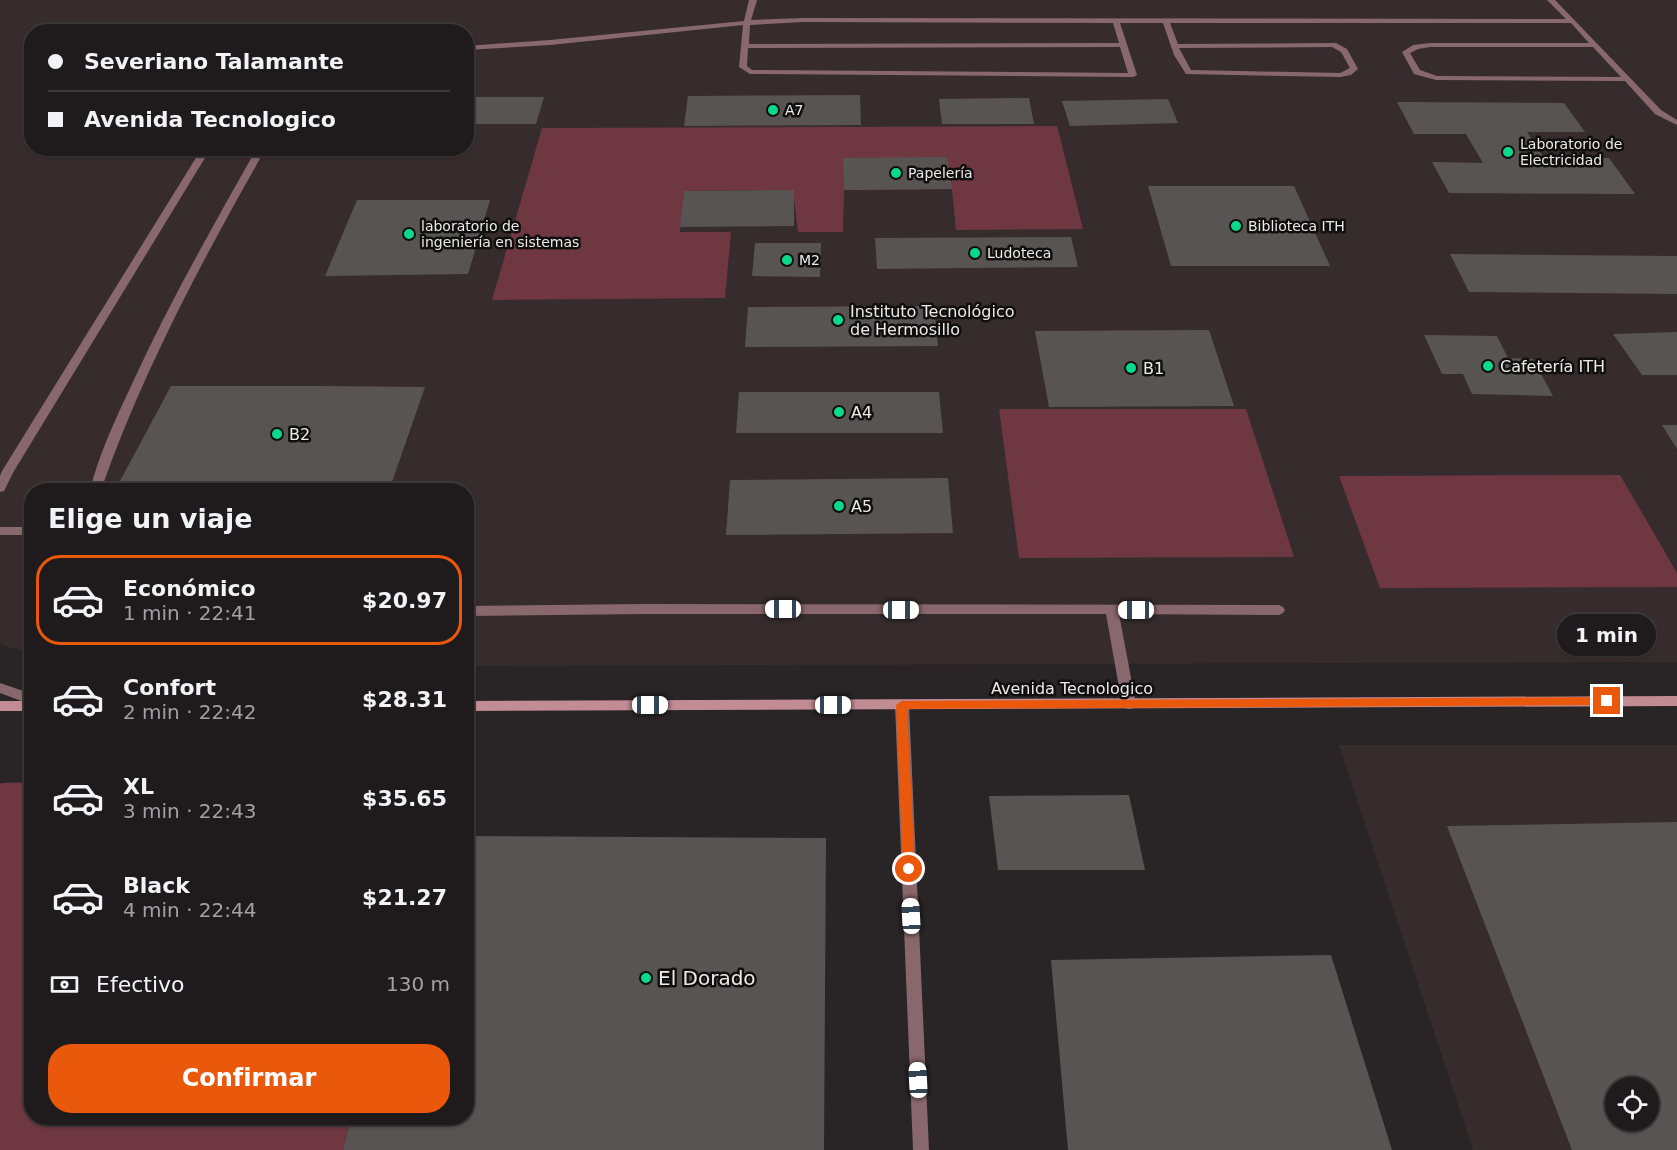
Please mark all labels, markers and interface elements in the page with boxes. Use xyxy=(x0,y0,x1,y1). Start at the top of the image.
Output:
text: Severiano Talamante xyxy=(84,49,344,74)
place label: A7 xyxy=(785,102,803,118)
marker: A7 xyxy=(766,103,780,117)
text: Avenida Tecnologico xyxy=(84,107,336,132)
place label: Laboratorio de Electricidad xyxy=(1520,136,1622,168)
marker: Laboratorio de Electricidad xyxy=(1501,145,1515,159)
place label: Papelería xyxy=(908,165,973,181)
marker: Papelería xyxy=(889,166,903,180)
place label: laboratorio de ingeniería en sistemas xyxy=(421,218,579,250)
place label: Biblioteca ITH xyxy=(1248,218,1345,234)
marker: Biblioteca ITH xyxy=(1229,219,1243,233)
marker: laboratorio de ingeniería en sistemas xyxy=(402,227,416,241)
place label: Ludoteca xyxy=(987,245,1051,261)
marker: Ludoteca xyxy=(968,246,982,260)
place label: M2 xyxy=(799,252,820,268)
marker: M2 xyxy=(780,253,794,267)
place label: Instituto Tecnológico de Hermosillo xyxy=(850,302,1015,339)
marker: Instituto Tecnológico de Hermosillo xyxy=(831,313,845,327)
place label: Cafetería ITH xyxy=(1500,357,1605,376)
place label: B1 xyxy=(1143,359,1164,378)
marker: Cafetería ITH xyxy=(1481,359,1495,373)
marker: B1 xyxy=(1124,361,1138,375)
place label: A4 xyxy=(851,403,872,422)
marker: A4 xyxy=(832,405,846,419)
place label: B2 xyxy=(289,425,310,444)
marker: B2 xyxy=(270,427,284,441)
place label: A5 xyxy=(851,497,872,516)
marker: A5 xyxy=(832,499,846,513)
text: Elige un viaje xyxy=(48,503,252,534)
icon: car xyxy=(51,573,105,627)
text: Económico xyxy=(123,576,256,601)
text: $20.97 xyxy=(362,588,447,613)
car xyxy=(765,600,801,618)
text: 1 min · 22:41 xyxy=(123,601,257,625)
car xyxy=(883,601,919,619)
car xyxy=(1118,601,1154,619)
callout: 1 min xyxy=(1558,614,1656,656)
text: 1 min xyxy=(1575,623,1638,647)
icon: car xyxy=(51,672,105,726)
text: Confort xyxy=(123,675,216,700)
street label: Avenida Tecnologico xyxy=(991,679,1153,698)
text: $28.31 xyxy=(362,687,447,712)
route end xyxy=(1593,687,1620,714)
car xyxy=(632,696,668,714)
car xyxy=(815,696,851,714)
text: 2 min · 22:42 xyxy=(123,700,257,724)
icon: car xyxy=(51,771,105,825)
text: XL xyxy=(123,774,154,799)
text: $35.65 xyxy=(362,786,447,811)
text: 3 min · 22:43 xyxy=(123,799,257,823)
route start xyxy=(895,855,922,882)
icon: car xyxy=(51,870,105,924)
text: Black xyxy=(123,873,190,898)
text: $21.27 xyxy=(362,885,447,910)
text: 4 min · 22:44 xyxy=(123,898,257,922)
car xyxy=(901,898,921,934)
place label: El Dorado xyxy=(658,966,756,990)
icon: cash xyxy=(48,968,81,1001)
marker: El Dorado xyxy=(639,971,653,985)
text: Efectivo xyxy=(96,972,185,997)
text: 130 m xyxy=(386,972,450,996)
button: Confirmar xyxy=(48,1044,450,1113)
car xyxy=(908,1062,928,1098)
map controls xyxy=(1605,1077,1659,1131)
button: locate xyxy=(1605,1077,1659,1131)

